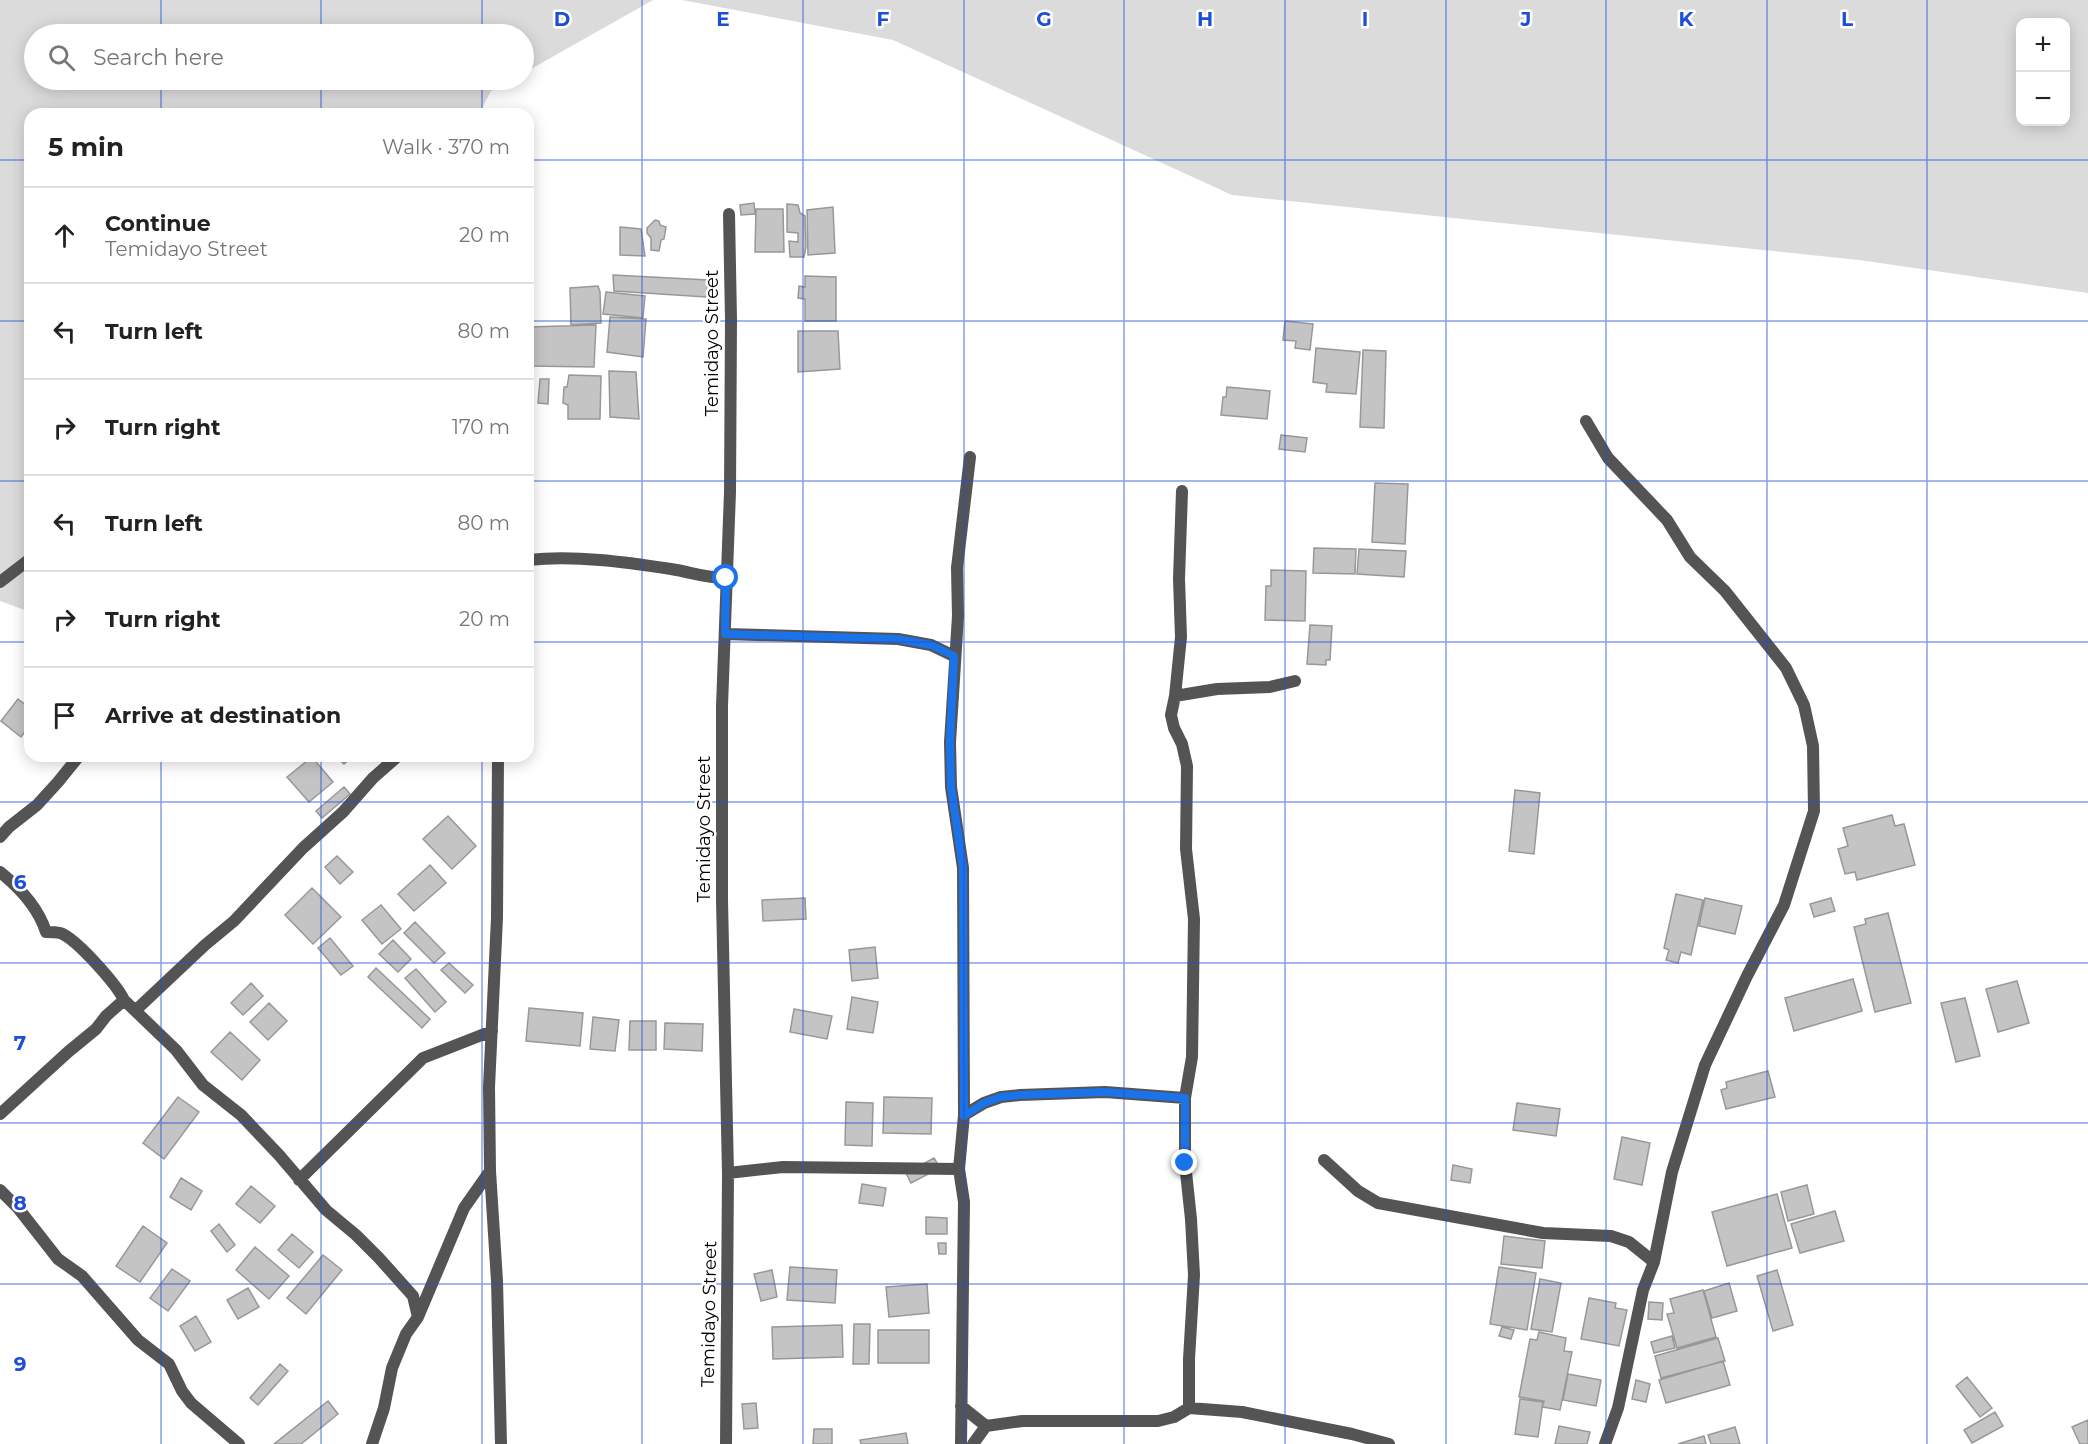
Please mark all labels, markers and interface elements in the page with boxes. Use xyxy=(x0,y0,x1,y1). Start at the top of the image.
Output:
text: D xyxy=(554,7,570,31)
text: E xyxy=(716,7,730,31)
text: F xyxy=(877,7,890,31)
text: G xyxy=(1036,7,1052,31)
text: H xyxy=(1197,7,1213,31)
text: I xyxy=(1362,7,1368,31)
text: J xyxy=(1520,7,1531,31)
text: K xyxy=(1679,7,1695,31)
text: L xyxy=(1841,7,1853,31)
map controls xyxy=(2016,18,2070,126)
button: + xyxy=(2016,18,2070,72)
search box xyxy=(24,24,534,90)
icon: search xyxy=(45,41,78,74)
text: Search here xyxy=(93,44,224,71)
button: − xyxy=(2016,72,2070,126)
text: 5 min xyxy=(48,131,124,163)
text: Walk · 370 m xyxy=(382,135,510,159)
text: Continue xyxy=(105,210,211,237)
icon: ahead xyxy=(48,219,81,252)
text: 20 m xyxy=(459,223,510,247)
text: Temidayo Street xyxy=(105,237,268,261)
street label: Temidayo Street xyxy=(701,270,723,416)
icon: left xyxy=(48,315,81,348)
text: Turn left xyxy=(105,318,203,345)
text: 80 m xyxy=(458,319,510,343)
icon: right xyxy=(48,411,81,444)
text: Turn right xyxy=(105,414,220,441)
text: 170 m xyxy=(452,415,510,439)
icon: left xyxy=(48,507,81,540)
text: Turn left xyxy=(105,510,203,537)
text: 80 m xyxy=(458,511,510,535)
route start xyxy=(712,564,738,590)
icon: right xyxy=(48,603,81,636)
text: Turn right xyxy=(105,606,220,633)
text: 20 m xyxy=(459,607,510,631)
icon: arrive xyxy=(48,699,81,732)
text: Arrive at destination xyxy=(105,702,341,729)
street label: Temidayo Street xyxy=(693,756,715,902)
text: 6 xyxy=(14,870,27,894)
text: 7 xyxy=(14,1031,26,1055)
route end xyxy=(1171,1149,1197,1175)
text: 8 xyxy=(13,1191,27,1215)
street label: Temidayo Street xyxy=(697,1241,721,1387)
text: 9 xyxy=(14,1352,26,1376)

